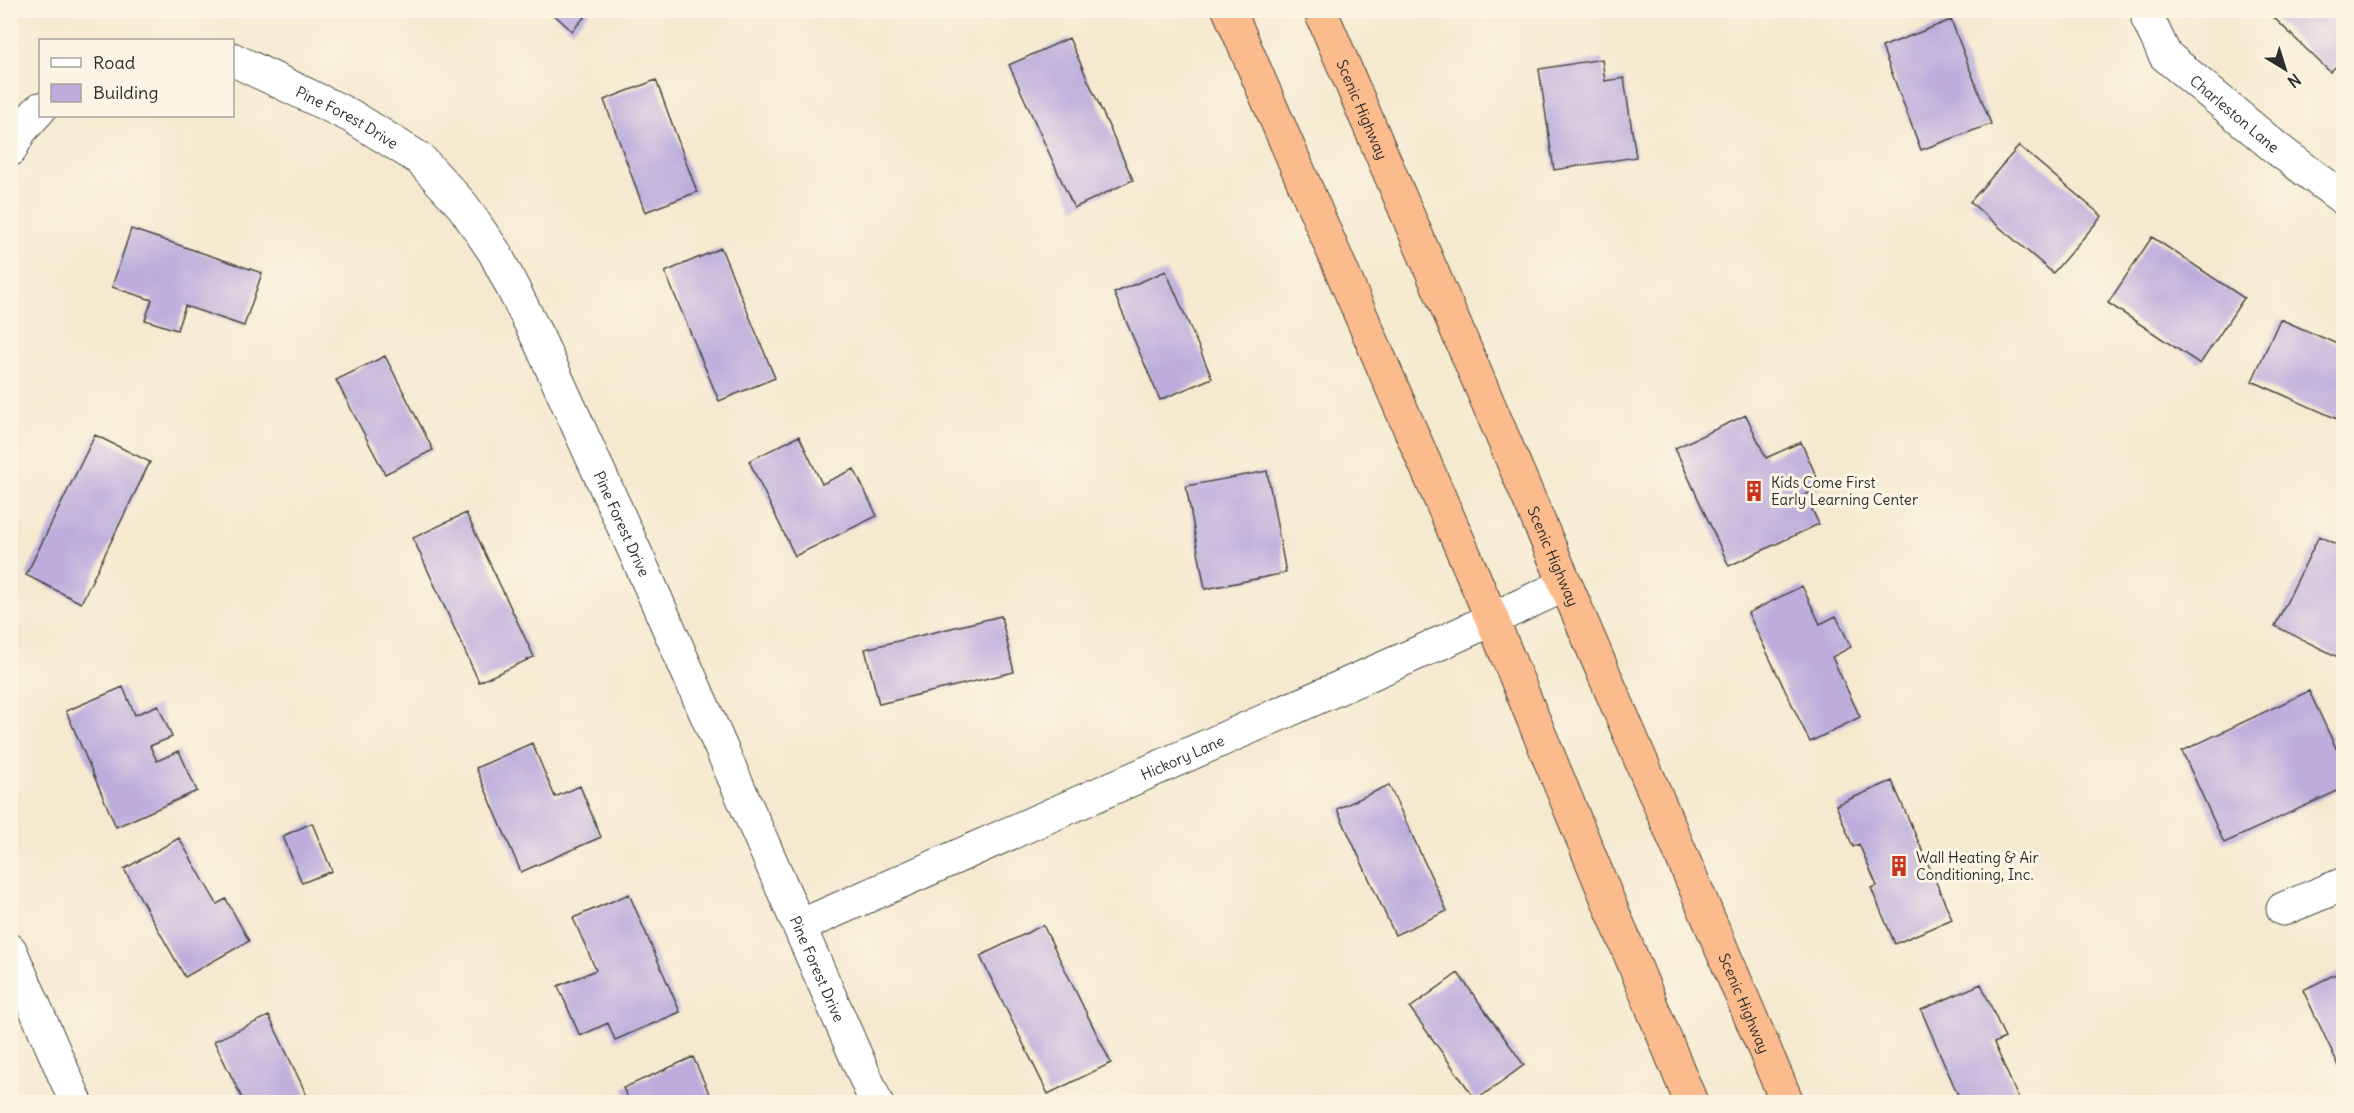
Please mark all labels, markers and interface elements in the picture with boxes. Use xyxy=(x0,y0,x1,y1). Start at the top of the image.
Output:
legend xyxy=(39,39,234,117)
north arrow xyxy=(2255,39,2315,99)
text: Road xyxy=(93,51,136,74)
street label: Scenic Highway xyxy=(1333,56,1392,162)
text: N xyxy=(2284,70,2305,92)
street label: Charleston Lane xyxy=(2186,71,2283,156)
text: Building xyxy=(93,81,158,104)
street label: Pine Forest Drive xyxy=(293,82,402,153)
street label: Pine Forest Drive xyxy=(590,468,654,579)
place label: Kids Come First Early Learning Center xyxy=(1771,473,1918,509)
building icon: Kids Come First Early Learning Center xyxy=(1742,479,1766,503)
street label: Scenic Highway xyxy=(1524,503,1583,609)
street label: Hickory Lane xyxy=(1138,730,1227,784)
place label: Wall Heating & Air Conditioning, Inc. xyxy=(1916,848,2039,884)
building icon: Wall Heating & Air Conditioning, Inc. xyxy=(1887,854,1911,878)
street label: Pine Forest Drive xyxy=(786,913,849,1025)
street label: Scenic Highway xyxy=(1715,950,1774,1056)

